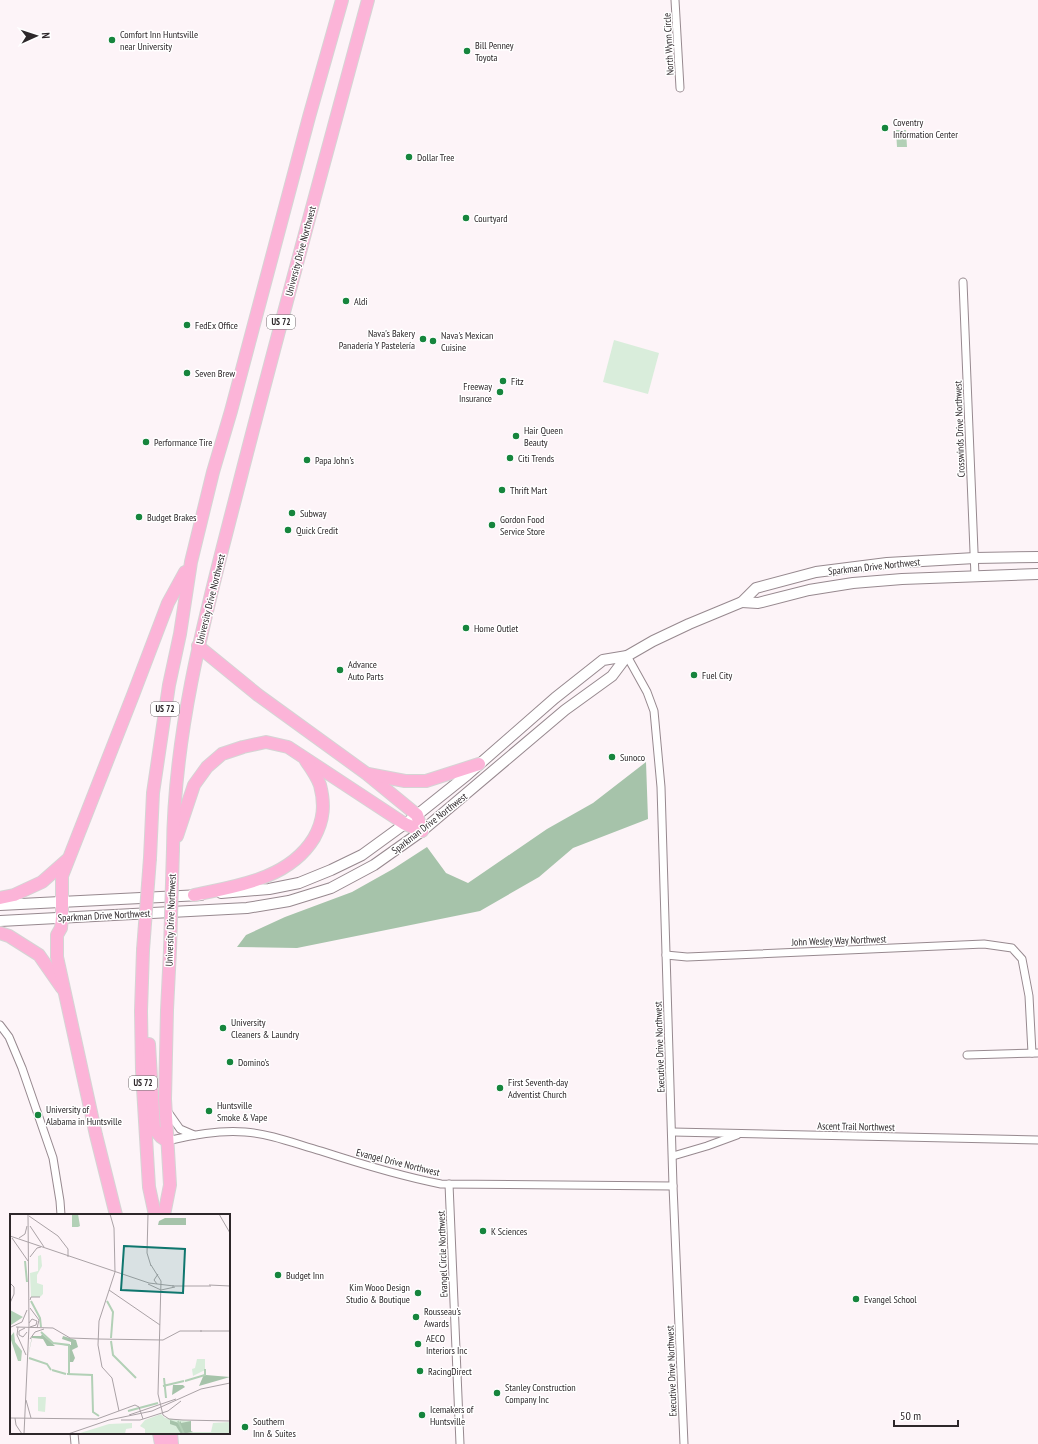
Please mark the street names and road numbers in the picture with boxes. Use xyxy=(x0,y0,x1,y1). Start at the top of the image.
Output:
street label: North Wynn Circle xyxy=(660,12,677,76)
street label: University Drive Northwest xyxy=(282,205,319,298)
road number: US 72 xyxy=(267,315,295,329)
street label: Crosswinds Drive Northwest xyxy=(951,380,968,478)
street label: University Drive Northwest xyxy=(193,552,228,646)
street label: Sparkman Drive Northwest xyxy=(827,555,921,578)
road number: US 72 xyxy=(151,702,179,716)
street label: Sparkman Drive Northwest xyxy=(389,790,470,857)
street label: University Drive Northwest xyxy=(162,873,179,966)
street label: Sparkman Drive Northwest xyxy=(58,907,151,924)
street label: John Wesley Way Northwest xyxy=(790,932,887,949)
street label: Executive Drive Northwest xyxy=(651,1001,668,1093)
road number: US 72 xyxy=(129,1076,157,1090)
street label: Ascent Trail Northwest xyxy=(817,1119,895,1134)
street label: Evangel Drive Northwest xyxy=(355,1146,441,1179)
street label: Evangel Circle Northwest xyxy=(434,1210,451,1298)
street label: Executive Drive Northwest xyxy=(663,1325,680,1417)

